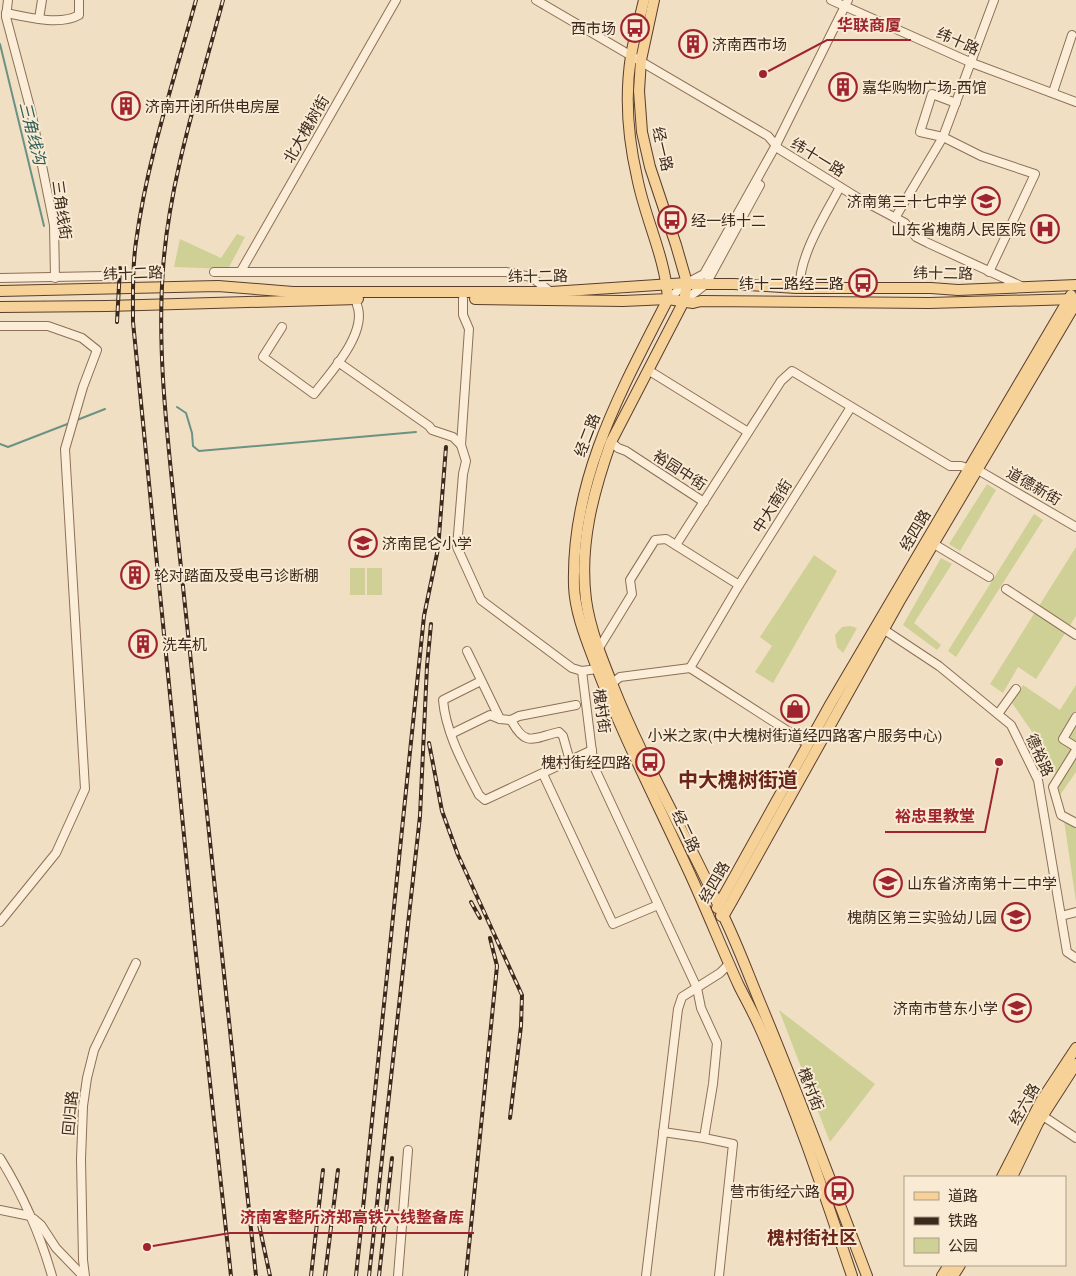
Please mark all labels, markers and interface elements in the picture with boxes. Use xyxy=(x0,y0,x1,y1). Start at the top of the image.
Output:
callout: 华联商厦 xyxy=(827,9,911,40)
bus stop icon: 西市场 xyxy=(620,13,650,43)
text: 华联商厦 xyxy=(837,14,901,36)
place label: 西市场 xyxy=(571,18,616,39)
street label: 纬十路 xyxy=(933,22,983,60)
building icon: 济南西市场 xyxy=(678,29,708,59)
place label: 济南西市场 xyxy=(712,34,787,55)
building icon: 嘉华购物广场-西馆 xyxy=(828,72,858,102)
place label: 嘉华购物广场-西馆 xyxy=(862,77,987,98)
building icon: 济南开闭所供电房屋 xyxy=(111,91,141,121)
street label: 北大槐树街 xyxy=(278,91,334,167)
place label: 济南开闭所供电房屋 xyxy=(145,96,280,117)
water label: 三角线沟 xyxy=(15,99,52,169)
street label: 经一路 xyxy=(648,125,678,173)
street label: 纬十一路 xyxy=(787,133,849,181)
street label: 三角线街 xyxy=(47,179,77,241)
school or university icon: 济南第三十七中学 xyxy=(971,186,1001,216)
place label: 济南第三十七中学 xyxy=(847,191,967,212)
bus stop icon: 经一纬十二 xyxy=(657,205,687,235)
place label: 经一纬十二 xyxy=(691,210,766,231)
hospital icon: 山东省槐荫人民医院 xyxy=(1030,214,1060,244)
place label: 山东省槐荫人民医院 xyxy=(891,219,1026,240)
street label: 纬十二路 xyxy=(103,261,163,285)
street label: 纬十二路 xyxy=(913,262,973,284)
street label: 纬十二路 xyxy=(508,265,568,287)
bus stop icon: 纬十二路经二路 xyxy=(848,268,878,298)
place label: 纬十二路经二路 xyxy=(739,273,844,294)
street label: 经二路 xyxy=(569,410,605,460)
street label: 裕园中街 xyxy=(649,445,711,495)
street label: 道德新街 xyxy=(1003,462,1065,510)
street label: 中大南街 xyxy=(747,475,797,537)
street label: 经四路 xyxy=(894,505,936,555)
school or university icon: 济南昆仑小学 xyxy=(348,528,378,558)
place label: 济南昆仑小学 xyxy=(382,533,472,554)
building icon: 轮对踏面及受电弓诊断棚 xyxy=(120,560,150,590)
place label: 轮对踏面及受电弓诊断棚 xyxy=(154,565,319,586)
building icon: 洗车机 xyxy=(128,629,158,659)
place label: 洗车机 xyxy=(162,634,207,655)
street label: 槐村街 xyxy=(588,687,616,735)
shop icon: 小米之家(中大槐树街道经四路客户服务中心) xyxy=(780,694,810,724)
place label: 小米之家(中大槐树街道经四路客户服务中心) xyxy=(647,725,943,746)
street label: 德裕路 xyxy=(1021,730,1059,780)
bus stop icon: 槐村街经四路 xyxy=(635,747,665,777)
place label: 槐村街经四路 xyxy=(541,752,631,773)
district label: 中大槐树街道 xyxy=(678,766,798,794)
callout: 裕忠里教堂 xyxy=(885,801,985,832)
text: 裕忠里教堂 xyxy=(895,805,975,827)
street label: 经二路 xyxy=(667,806,705,856)
street label: 经四路 xyxy=(694,857,734,907)
school or university icon: 山东省济南第十二中学 xyxy=(873,868,903,898)
place label: 山东省济南第十二中学 xyxy=(907,873,1057,894)
school or university icon: 槐荫区第三实验幼儿园 xyxy=(1001,902,1031,932)
place label: 槐荫区第三实验幼儿园 xyxy=(847,907,997,928)
school or university icon: 济南市营东小学 xyxy=(1002,993,1032,1023)
place label: 济南市营东小学 xyxy=(893,998,998,1019)
street label: 槐村街 xyxy=(793,1064,829,1114)
street label: 经六路 xyxy=(1004,1079,1044,1129)
street label: 回归路 xyxy=(58,1090,82,1136)
bus stop icon: 营市街经六路 xyxy=(824,1176,854,1206)
legend xyxy=(904,1176,1066,1266)
place label: 营市街经六路 xyxy=(730,1181,820,1202)
text: 道路 xyxy=(948,1185,978,1206)
callout: 济南客整所济郑高铁六线整备库 xyxy=(230,1202,474,1233)
text: 济南客整所济郑高铁六线整备库 xyxy=(240,1206,464,1228)
text: 铁路 xyxy=(948,1210,978,1231)
district label: 槐村街社区 xyxy=(767,1225,857,1250)
text: 公园 xyxy=(948,1235,978,1256)

